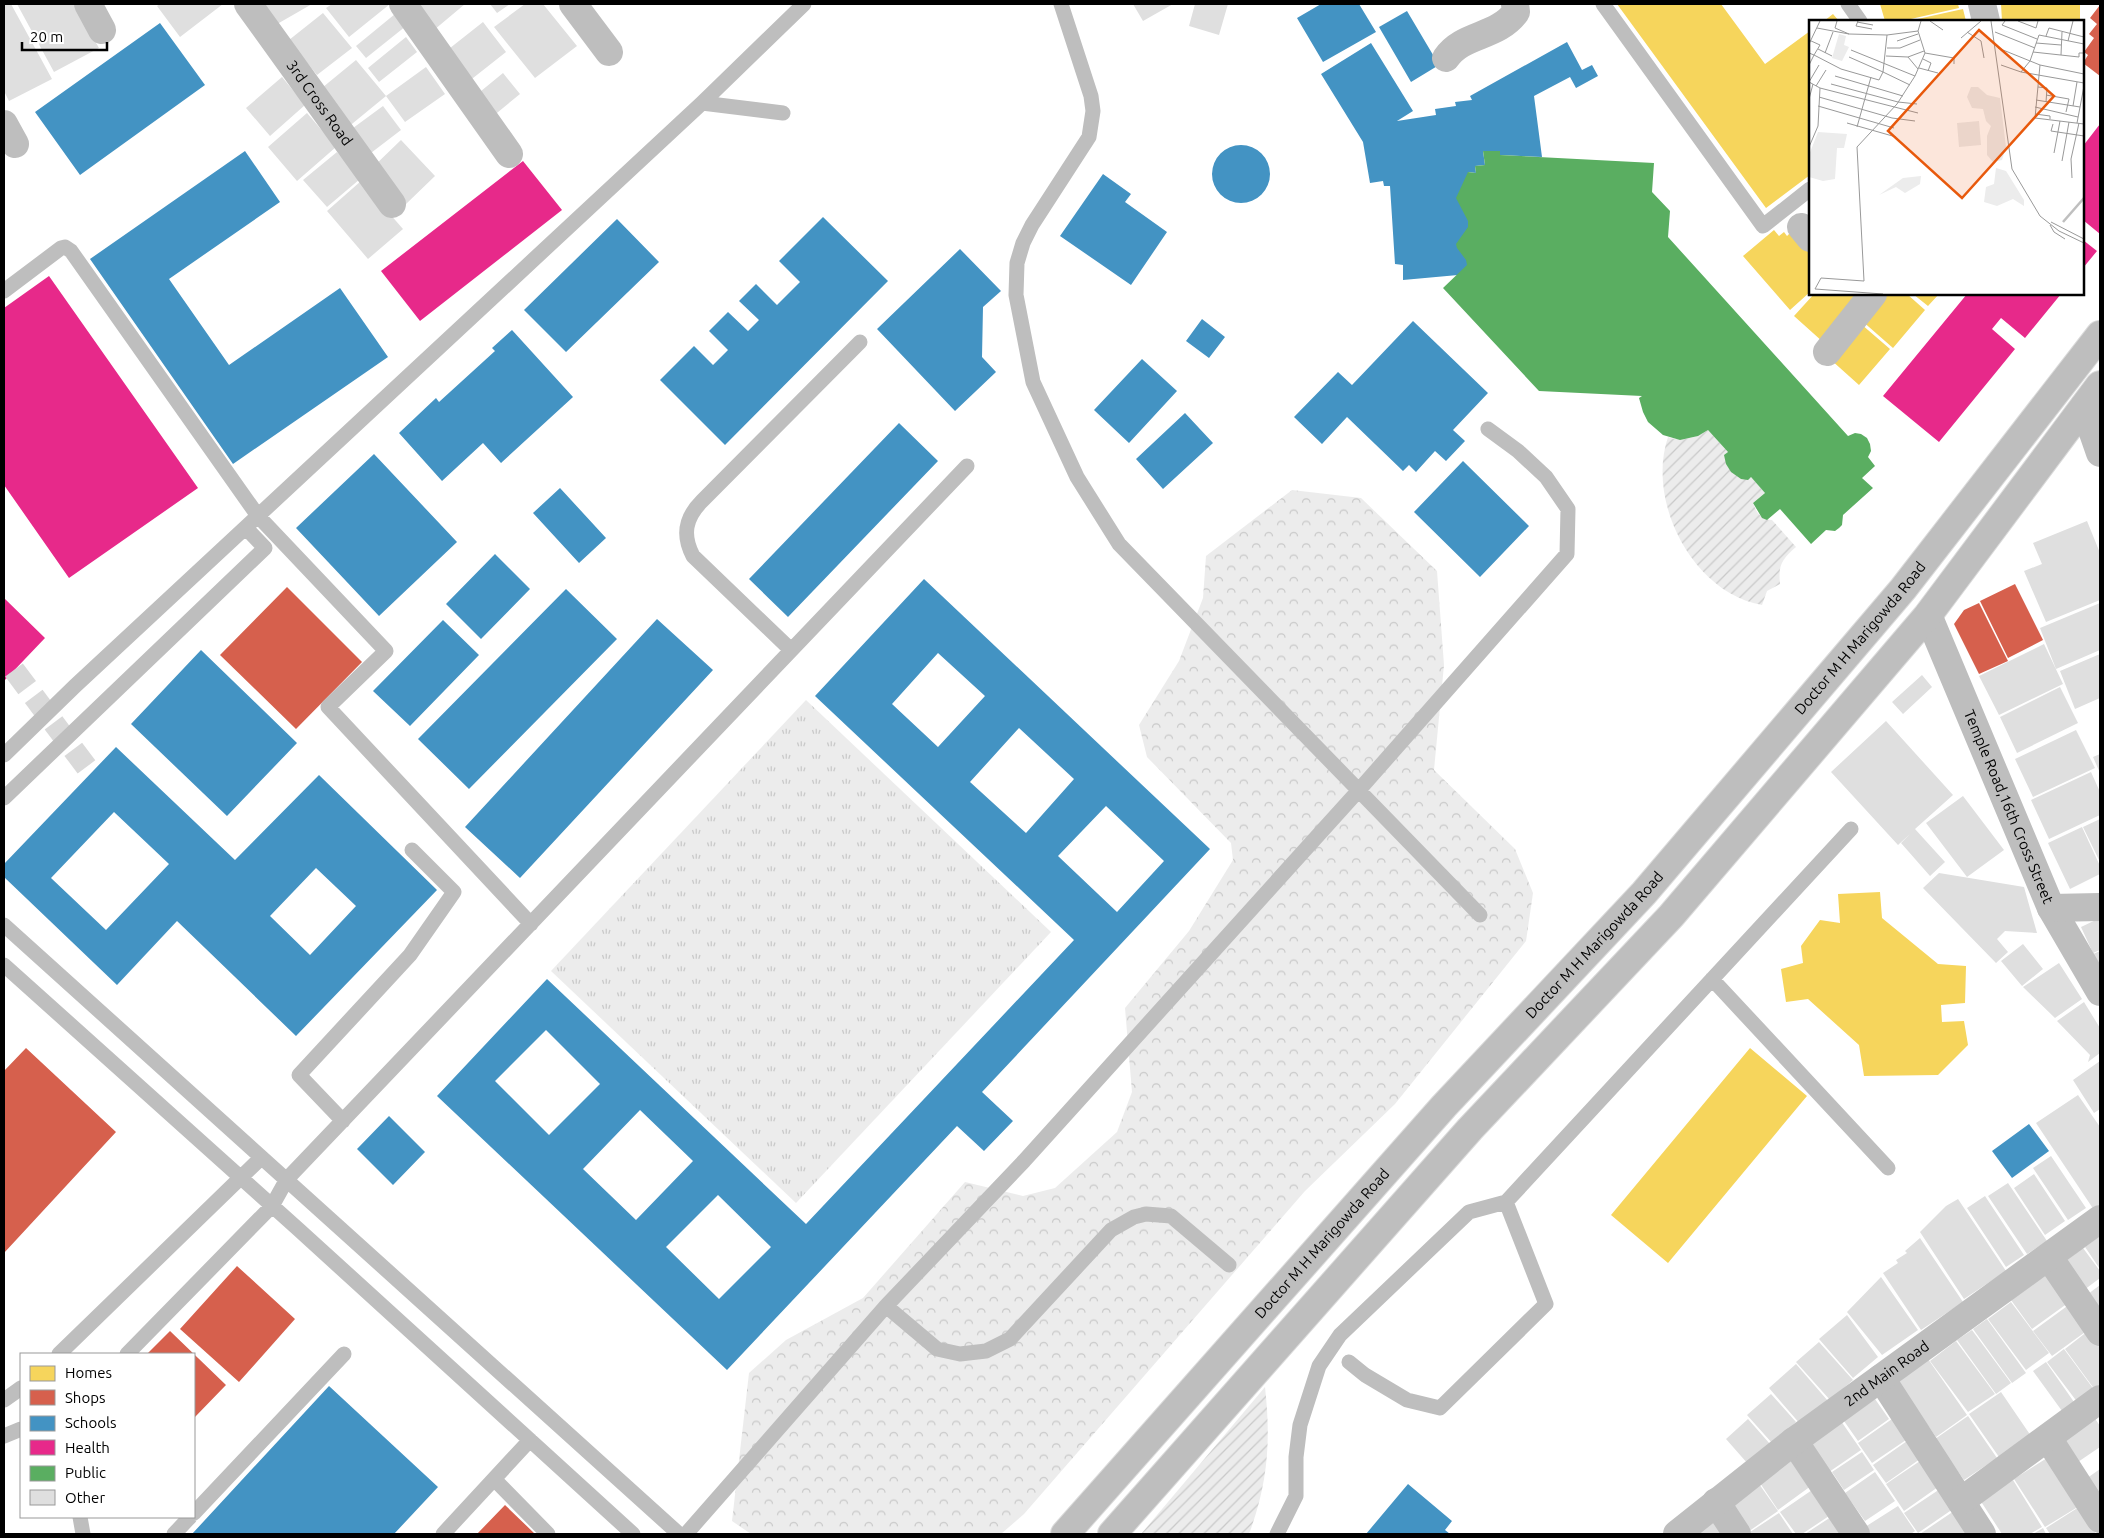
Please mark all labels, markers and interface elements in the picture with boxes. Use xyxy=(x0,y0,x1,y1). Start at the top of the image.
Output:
scale bar xyxy=(22,20,108,52)
inset map xyxy=(1809,20,2084,295)
text: 20 m xyxy=(30,28,63,45)
street label: 3rd Cross Road xyxy=(283,57,356,149)
street label: Doctor M H Marigowda Road xyxy=(1791,558,1929,718)
street label: Temple Road,16th Cross Street xyxy=(1961,707,2057,906)
street label: Doctor M H Marigowda Road xyxy=(1522,868,1666,1022)
street label: Doctor M H Marigowda Road xyxy=(1251,1165,1393,1322)
street label: 2nd Main Road xyxy=(1841,1337,1932,1410)
legend xyxy=(20,1353,195,1518)
text: Homes xyxy=(65,1364,112,1381)
text: Shops xyxy=(65,1389,106,1406)
text: Schools xyxy=(65,1414,116,1431)
text: Health xyxy=(65,1439,110,1456)
text: Public xyxy=(65,1464,106,1481)
text: Other xyxy=(65,1489,105,1506)

